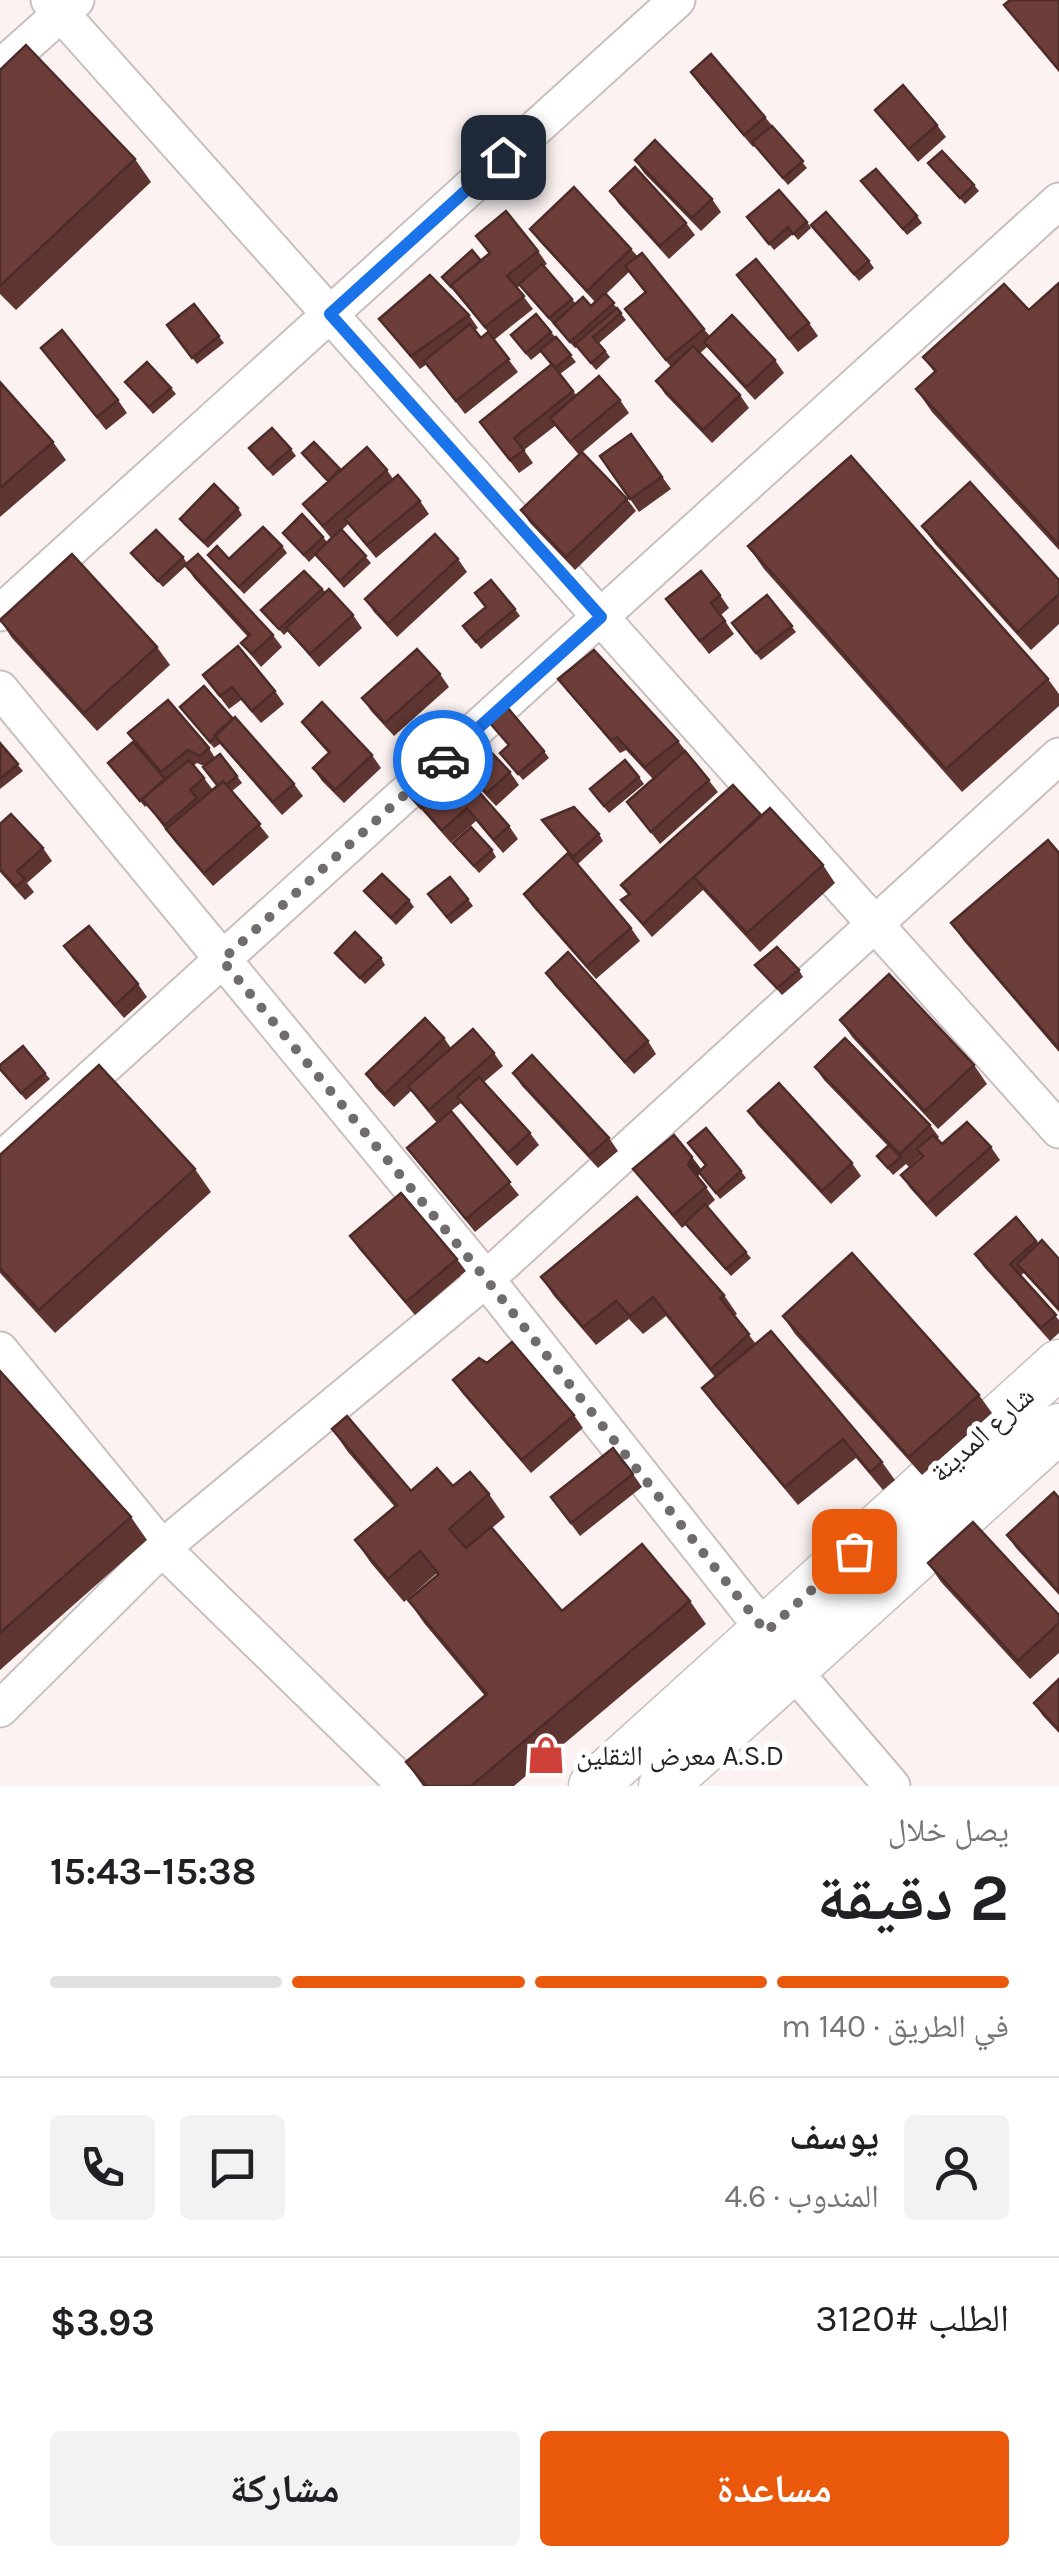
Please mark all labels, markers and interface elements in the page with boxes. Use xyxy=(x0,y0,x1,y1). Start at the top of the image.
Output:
pin xyxy=(461,115,546,200)
icon: home xyxy=(476,130,531,185)
courier xyxy=(393,710,493,810)
icon: car xyxy=(416,733,471,788)
street label: شارع المدينة xyxy=(923,1379,1041,1490)
pin xyxy=(812,1509,897,1594)
icon: bag xyxy=(827,1524,882,1579)
shop icon: معرض الثقلين A.S.D xyxy=(525,1734,567,1776)
place label: معرض الثقلين A.S.D xyxy=(576,1739,784,1773)
text: يصل خلال xyxy=(888,1812,1009,1849)
text: 15:38–15:43 xyxy=(50,1849,256,1894)
text: 2 دقيقة xyxy=(817,1860,1009,1936)
text: في الطريق · 140 m xyxy=(781,2008,1009,2045)
text: يوسف xyxy=(789,2114,879,2159)
button: phone xyxy=(50,2115,155,2220)
button: chat xyxy=(180,2115,285,2220)
button: person xyxy=(904,2115,1009,2220)
text: المندوب · 4.6 xyxy=(724,2178,879,2215)
text: الطلب #3120 xyxy=(815,2296,1009,2341)
text: $3.93 xyxy=(50,2300,155,2345)
button: مشاركة xyxy=(50,2431,520,2546)
button: مساعدة xyxy=(540,2431,1009,2546)

